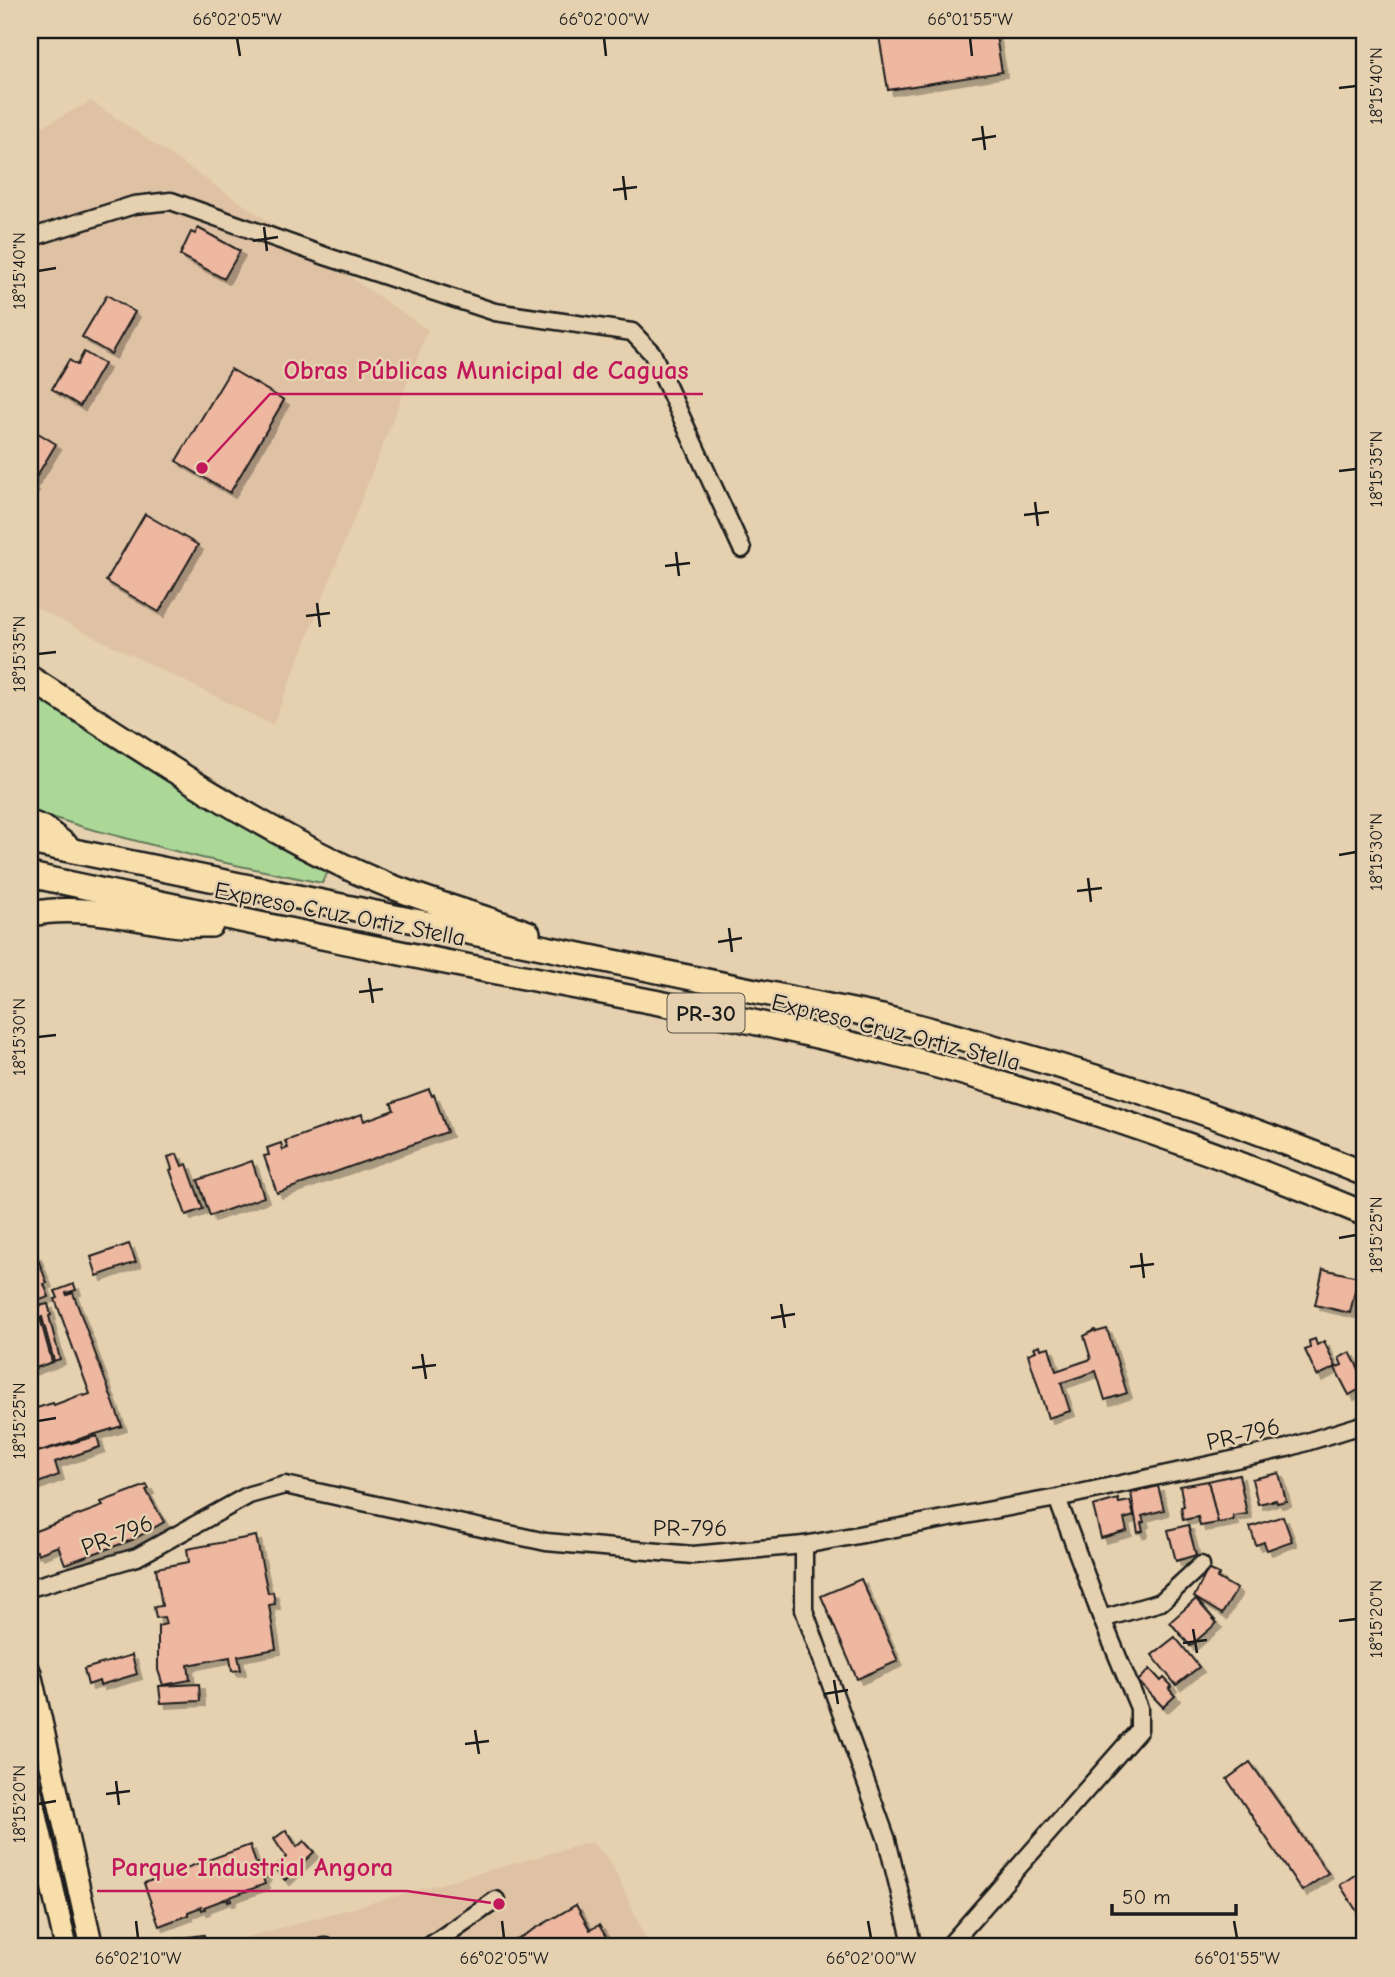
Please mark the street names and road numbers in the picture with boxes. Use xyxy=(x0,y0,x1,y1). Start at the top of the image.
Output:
street label: Expreso Cruz Ortiz Stella xyxy=(212,876,468,952)
street label: Expreso Cruz Ortiz Stella xyxy=(769,988,1023,1076)
road number: PR-30 xyxy=(668,994,744,1032)
street label: PR-796 xyxy=(1204,1412,1282,1456)
street label: PR-796 xyxy=(77,1509,157,1561)
street label: PR-796 xyxy=(653,1514,727,1542)

